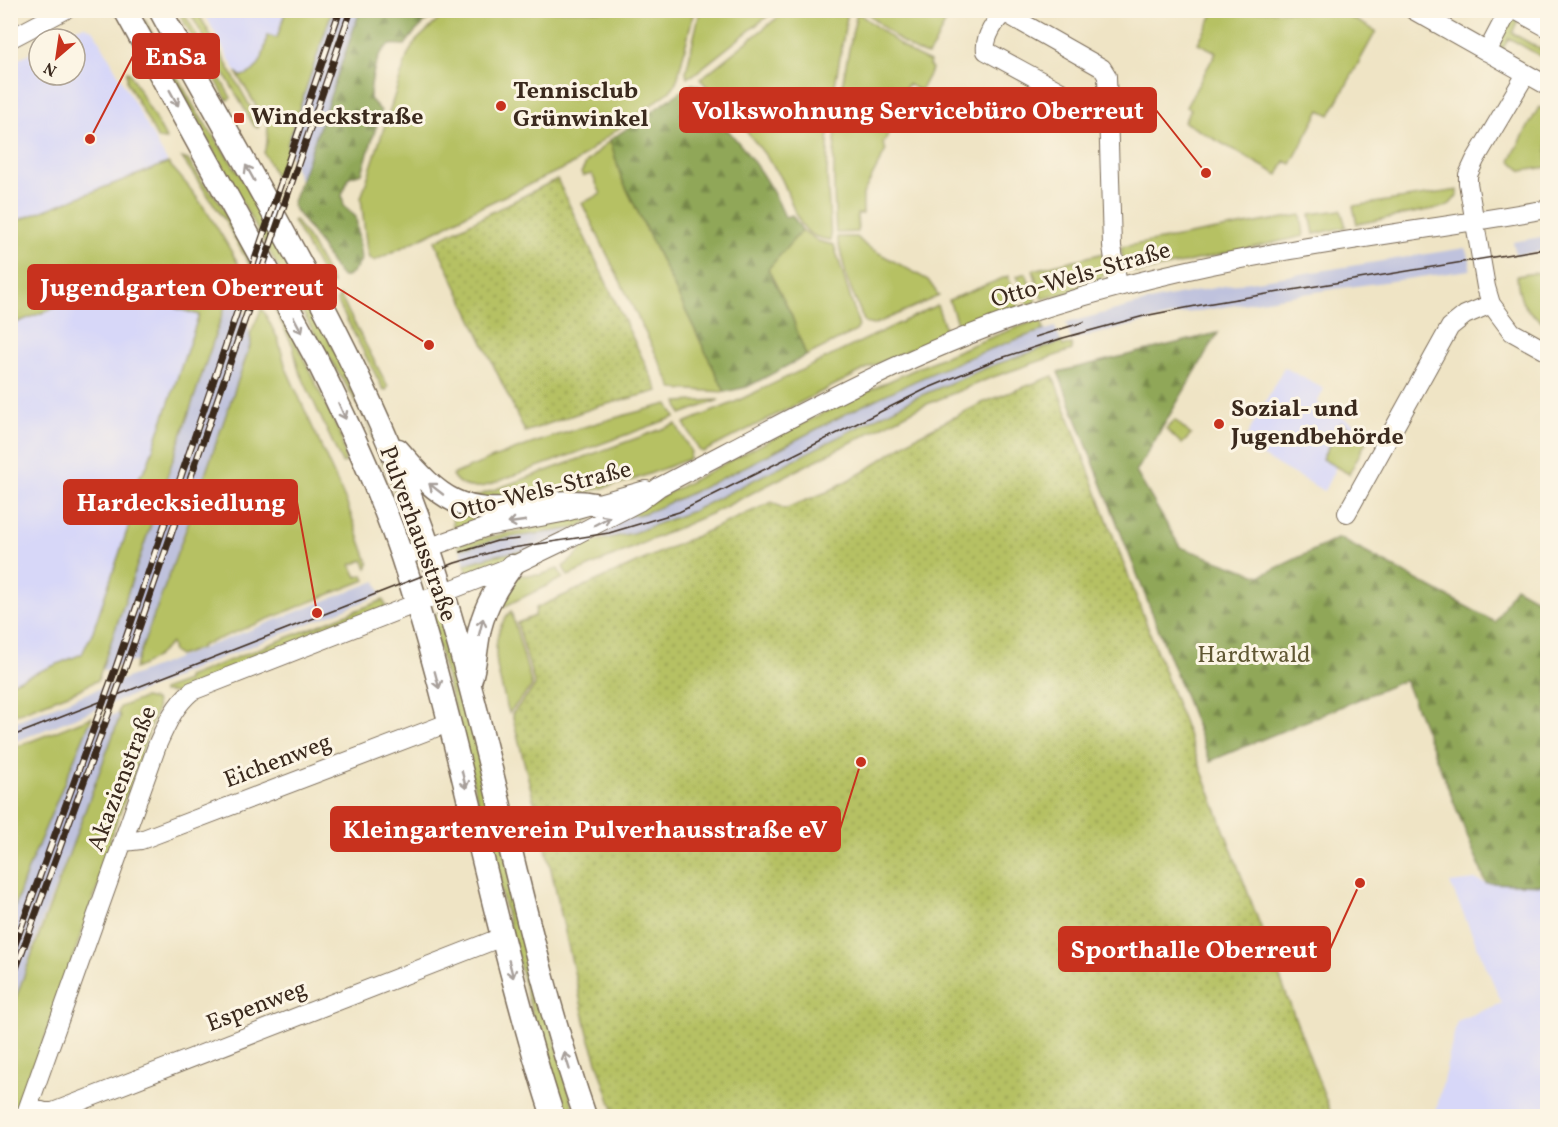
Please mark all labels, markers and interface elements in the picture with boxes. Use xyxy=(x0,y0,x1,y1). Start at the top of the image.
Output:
north arrow xyxy=(27,27,87,87)
callout: EnSa xyxy=(133,34,219,78)
text: EnSa xyxy=(145,40,207,76)
text: N xyxy=(40,56,61,81)
place label: Tennisclub Grünwinkel xyxy=(513,75,649,137)
callout: Volkswohnung Servicebüro Oberreut xyxy=(680,88,1156,132)
one-way arrow xyxy=(169,89,180,107)
text: Volkswohnung Servicebüro Oberreut xyxy=(692,94,1144,130)
marker: Tennisclub Grünwinkel xyxy=(494,99,508,113)
place label: Windeckstraße xyxy=(251,101,423,135)
marker: Windeckstraße xyxy=(232,111,246,125)
one-way arrow xyxy=(244,165,256,182)
street label: Otto-Wels-Straße xyxy=(987,234,1175,318)
callout: Jugendgarten Oberreut xyxy=(28,265,336,309)
text: Jugendgarten Oberreut xyxy=(39,271,324,307)
one-way arrow xyxy=(293,315,304,333)
place label: Sozial- und Jugendbehörde xyxy=(1230,393,1404,455)
one-way arrow xyxy=(336,401,348,419)
marker: Sozial- und Jugendbehörde xyxy=(1212,417,1226,431)
street label: Pulverhausstraße xyxy=(369,441,465,627)
street label: Otto-Wels-Straße xyxy=(447,453,635,531)
callout: Hardecksiedlung xyxy=(64,480,297,524)
one-way arrow xyxy=(428,483,444,496)
text: Hardecksiedlung xyxy=(76,486,286,522)
one-way arrow xyxy=(593,515,610,527)
one-way arrow xyxy=(507,517,527,528)
one-way arrow xyxy=(476,618,488,637)
park label: Hardtwald xyxy=(1197,639,1311,673)
one-way arrow xyxy=(431,670,443,689)
street label: Akazienstraße xyxy=(80,701,166,857)
street label: Eichenweg xyxy=(219,726,337,798)
one-way arrow xyxy=(458,770,470,789)
callout: Kleingartenverein Pulverhausstraße eV xyxy=(331,807,840,851)
text: Kleingartenverein Pulverhausstraße eV xyxy=(342,813,828,849)
callout: Sporthalle Oberreut xyxy=(1059,927,1330,971)
text: Sporthalle Oberreut xyxy=(1070,933,1318,969)
one-way arrow xyxy=(505,959,517,978)
street label: Espenweg xyxy=(202,972,312,1042)
one-way arrow xyxy=(561,1052,572,1071)

